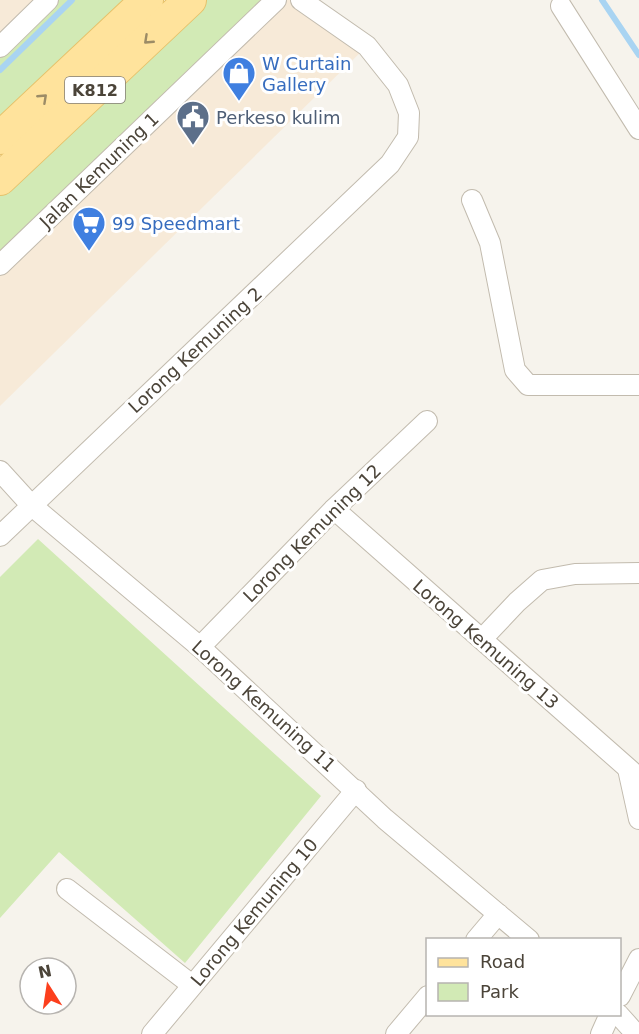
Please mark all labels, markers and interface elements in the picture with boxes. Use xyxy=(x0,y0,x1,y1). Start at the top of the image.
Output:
one-way arrow xyxy=(144,33,154,44)
place label: W Curtain Gallery xyxy=(262,53,351,95)
shop icon: W Curtain Gallery xyxy=(221,55,257,102)
road number: K812 xyxy=(65,77,125,103)
one-way arrow xyxy=(36,94,46,105)
public building icon: Perkeso kulim xyxy=(175,99,211,146)
place label: Perkeso kulim xyxy=(216,107,340,128)
street label: Jalan Kemuning 1 xyxy=(35,108,163,233)
supermarket icon: 99 Speedmart xyxy=(71,205,107,252)
place label: 99 Speedmart xyxy=(112,213,240,234)
street label: Lorong Kemuning 2 xyxy=(124,283,266,417)
street label: Lorong Kemuning 12 xyxy=(239,460,385,606)
street label: Lorong Kemuning 13 xyxy=(409,575,563,713)
street label: Lorong Kemuning 11 xyxy=(188,636,340,776)
street label: Lorong Kemuning 10 xyxy=(186,834,322,990)
legend xyxy=(426,938,621,1016)
text: Road xyxy=(480,951,525,972)
north arrow xyxy=(18,956,78,1016)
text: N xyxy=(36,961,54,983)
text: Park xyxy=(480,981,519,1002)

